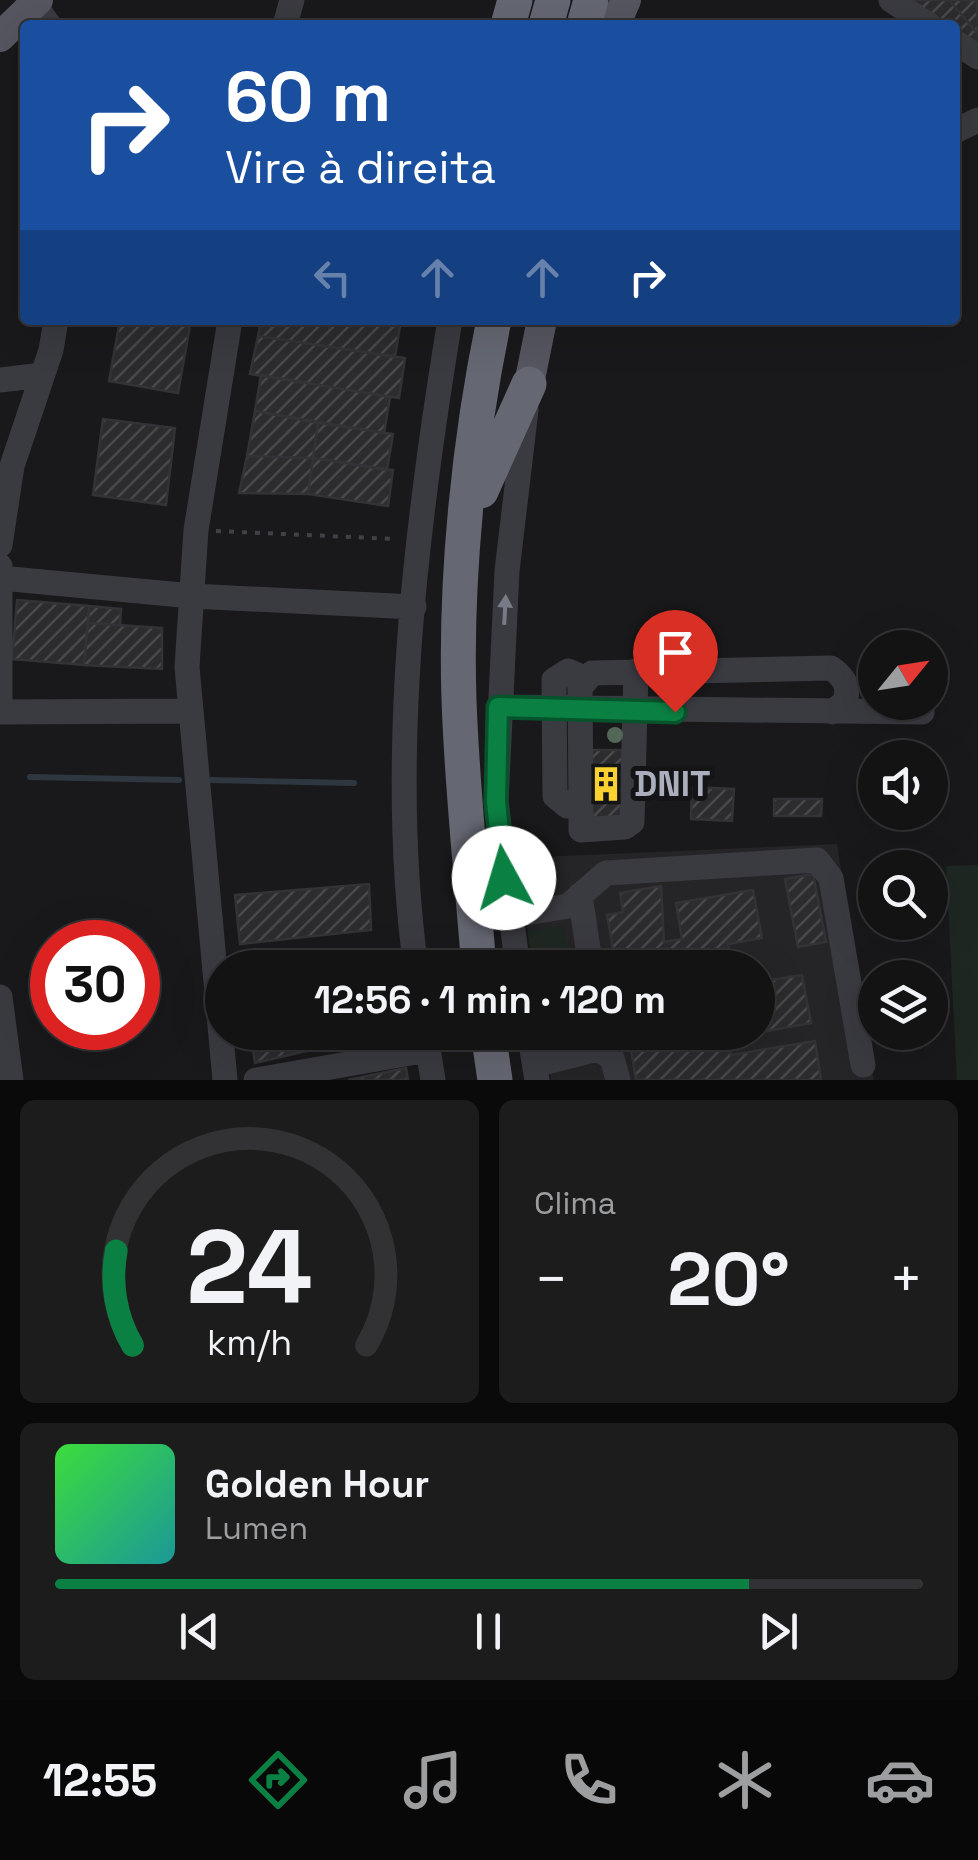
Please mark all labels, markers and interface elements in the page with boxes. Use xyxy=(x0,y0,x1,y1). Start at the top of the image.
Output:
text: 60 m xyxy=(225,52,391,141)
icon: right xyxy=(60,60,190,190)
text: Vire à direita xyxy=(225,139,496,196)
icon: left xyxy=(305,250,360,305)
icon: ahead xyxy=(410,250,465,305)
icon: ahead xyxy=(515,250,570,305)
icon: right xyxy=(620,250,675,305)
one-way arrow xyxy=(497,593,513,625)
pin xyxy=(633,610,718,713)
icon: arrive xyxy=(648,625,703,680)
north arrow xyxy=(858,630,948,720)
map controls xyxy=(858,630,948,1050)
button: sound xyxy=(858,740,948,830)
place label: DNIT xyxy=(634,762,711,806)
building icon: DNIT xyxy=(587,765,625,803)
position arrow xyxy=(452,826,556,930)
button: search xyxy=(858,850,948,940)
speed limit sign: 30 xyxy=(30,920,160,1050)
button: layers xyxy=(858,960,948,1050)
text: 12:56 · 1 min · 120 m xyxy=(314,976,666,1024)
text: Clima xyxy=(534,1183,616,1223)
text: 24 xyxy=(186,1201,313,1333)
text: 20° xyxy=(667,1231,790,1327)
text: − xyxy=(534,1244,568,1314)
text: + xyxy=(889,1244,923,1314)
text: km/h xyxy=(207,1320,292,1365)
text: Golden Hour xyxy=(205,1460,429,1508)
text: Lumen xyxy=(205,1508,308,1548)
icon: previous xyxy=(172,1604,227,1659)
icon: pause xyxy=(461,1604,516,1659)
icon: next xyxy=(751,1604,806,1659)
icon: directions xyxy=(243,1745,313,1815)
icon: music xyxy=(398,1745,468,1815)
icon: phone xyxy=(554,1745,624,1815)
icon: climate xyxy=(710,1745,780,1815)
icon: car xyxy=(865,1745,935,1815)
text: 12:55 xyxy=(43,1752,157,1809)

